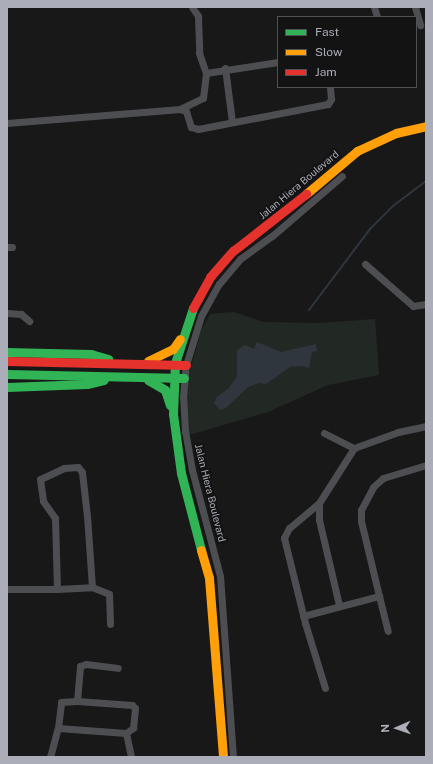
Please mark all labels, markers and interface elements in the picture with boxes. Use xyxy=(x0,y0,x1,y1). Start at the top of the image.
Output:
legend xyxy=(277,16,417,88)
text: Fast xyxy=(315,25,339,39)
text: Slow xyxy=(315,45,342,59)
text: Jam xyxy=(315,65,337,79)
street label: Jalan Hiera Boulevard xyxy=(257,148,341,222)
street label: Jalan Hiera Boulevard xyxy=(192,443,228,543)
north arrow xyxy=(377,708,417,748)
text: N xyxy=(379,724,391,733)

